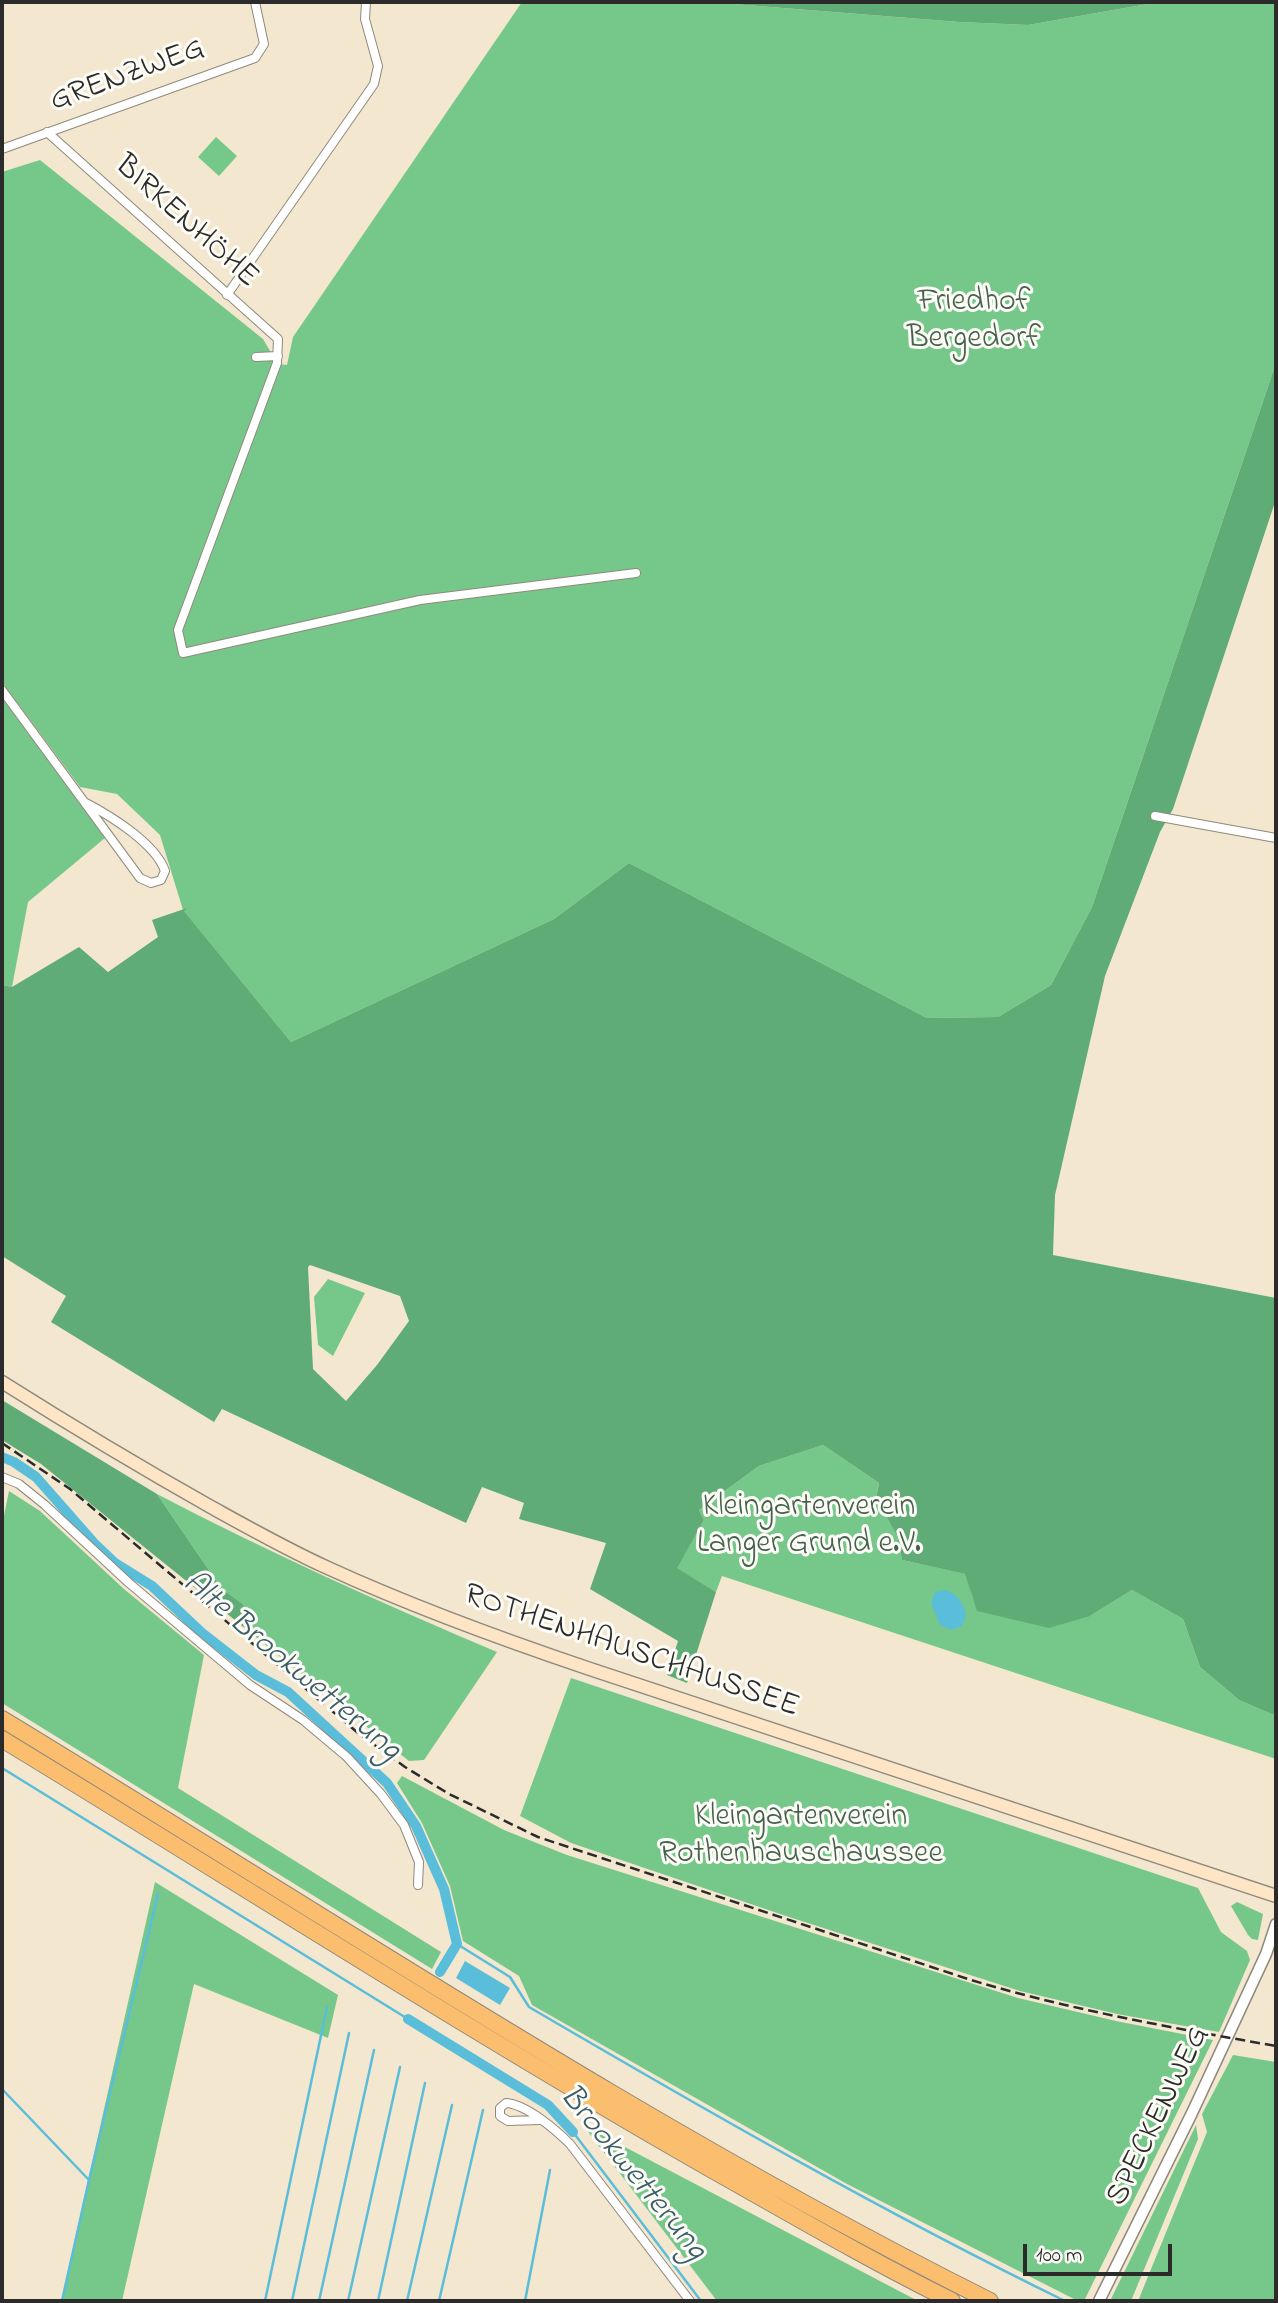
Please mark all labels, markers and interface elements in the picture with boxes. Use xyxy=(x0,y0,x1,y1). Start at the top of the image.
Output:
street label: GRENZWEG xyxy=(46,31,210,123)
street label: BIRKENHÖHE xyxy=(105,148,265,298)
park label: Friedhof Bergedorf xyxy=(907,285,1041,360)
park label: Kleingartenverein Langer Grund e.V. xyxy=(697,1490,921,1565)
water label: Alte Brookwetterung xyxy=(172,1565,408,1771)
street label: ROTHENHAUSCHAUSSEE xyxy=(458,1578,804,1728)
park label: Kleingartenverein Rothenhauschaussee xyxy=(659,1800,943,1875)
street label: SPECKENWEG xyxy=(1100,2021,1220,2213)
water label: Brookwetterung xyxy=(548,2078,714,2270)
scale bar xyxy=(1026,2230,1175,2274)
text: 100 m xyxy=(1036,2241,1082,2271)

